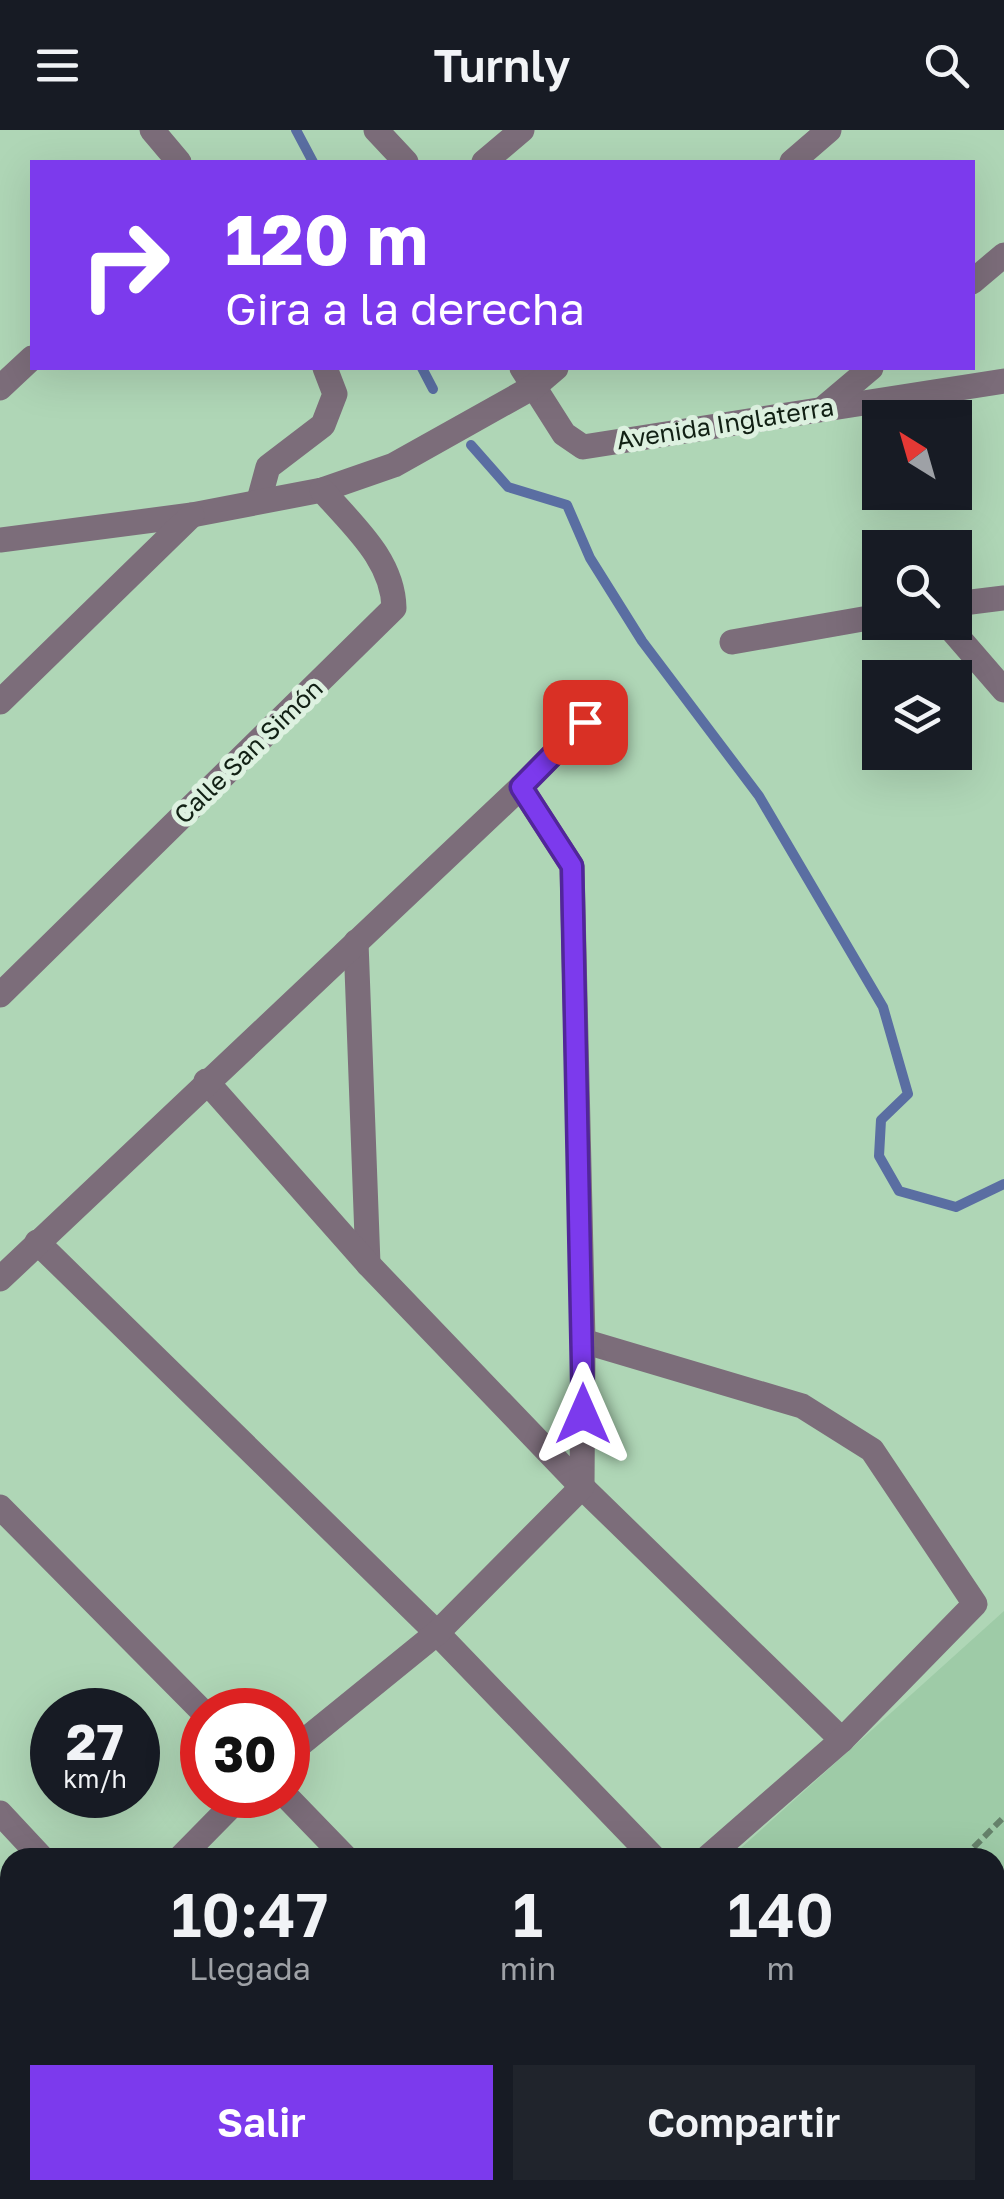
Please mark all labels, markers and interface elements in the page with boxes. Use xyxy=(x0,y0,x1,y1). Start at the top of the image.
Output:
icon: menu xyxy=(30,38,85,93)
text: Turnly xyxy=(434,38,570,92)
icon: search xyxy=(919,38,974,93)
text: 120 m xyxy=(225,196,428,280)
icon: right xyxy=(60,200,190,330)
text: Gira a la derecha xyxy=(225,281,585,335)
street label: Avenida Inglaterra xyxy=(614,391,836,455)
north arrow xyxy=(862,400,972,510)
map controls xyxy=(862,400,972,770)
button: search xyxy=(862,530,972,640)
button: layers xyxy=(862,660,972,770)
street label: Calle San Simón xyxy=(167,672,329,830)
pin xyxy=(543,680,628,765)
icon: arrive xyxy=(558,695,613,750)
position arrow xyxy=(531,1362,635,1466)
speed limit sign: 30 xyxy=(180,1688,310,1818)
text: 27 xyxy=(66,1711,124,1771)
text: km/h xyxy=(63,1763,127,1794)
text: 10:47 xyxy=(171,1878,328,1950)
text: 1 xyxy=(513,1878,543,1950)
text: 140 xyxy=(728,1878,834,1950)
text: Llegada xyxy=(189,1949,311,1987)
text: min xyxy=(500,1949,556,1987)
text: m xyxy=(766,1949,795,1987)
button: Salir xyxy=(30,2065,493,2180)
button: Compartir xyxy=(513,2065,975,2180)

